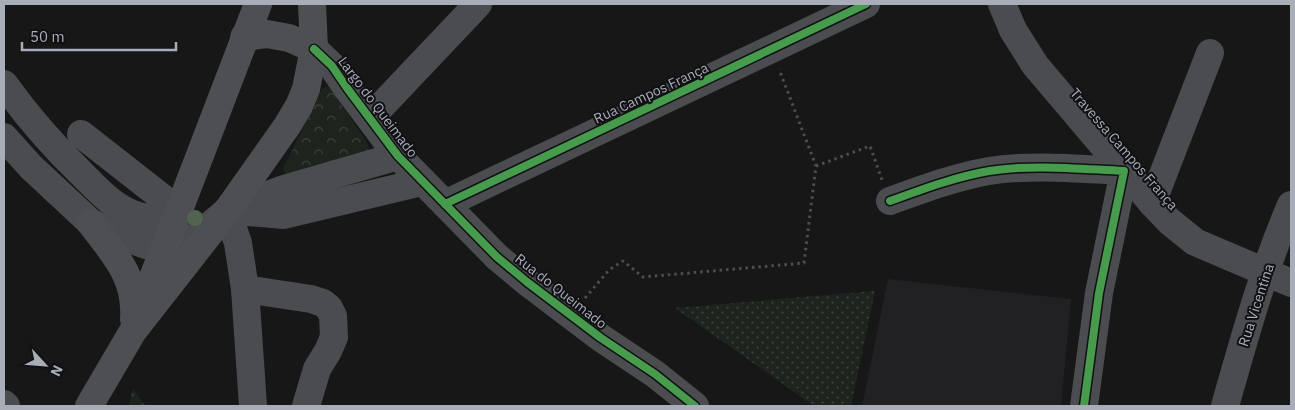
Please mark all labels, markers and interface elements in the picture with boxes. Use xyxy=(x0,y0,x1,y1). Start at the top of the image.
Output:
scale bar xyxy=(22,20,176,52)
text: 50 m xyxy=(30,27,65,46)
street label: Largo do Queimado xyxy=(334,53,422,161)
street label: Rua Campos França xyxy=(591,58,712,128)
street label: Travessa Campos França xyxy=(1066,84,1182,214)
street label: Rua do Queimado xyxy=(511,250,611,333)
street label: Rua Vicentina xyxy=(1234,261,1278,349)
north arrow xyxy=(20,340,70,390)
text: N xyxy=(46,362,67,379)

